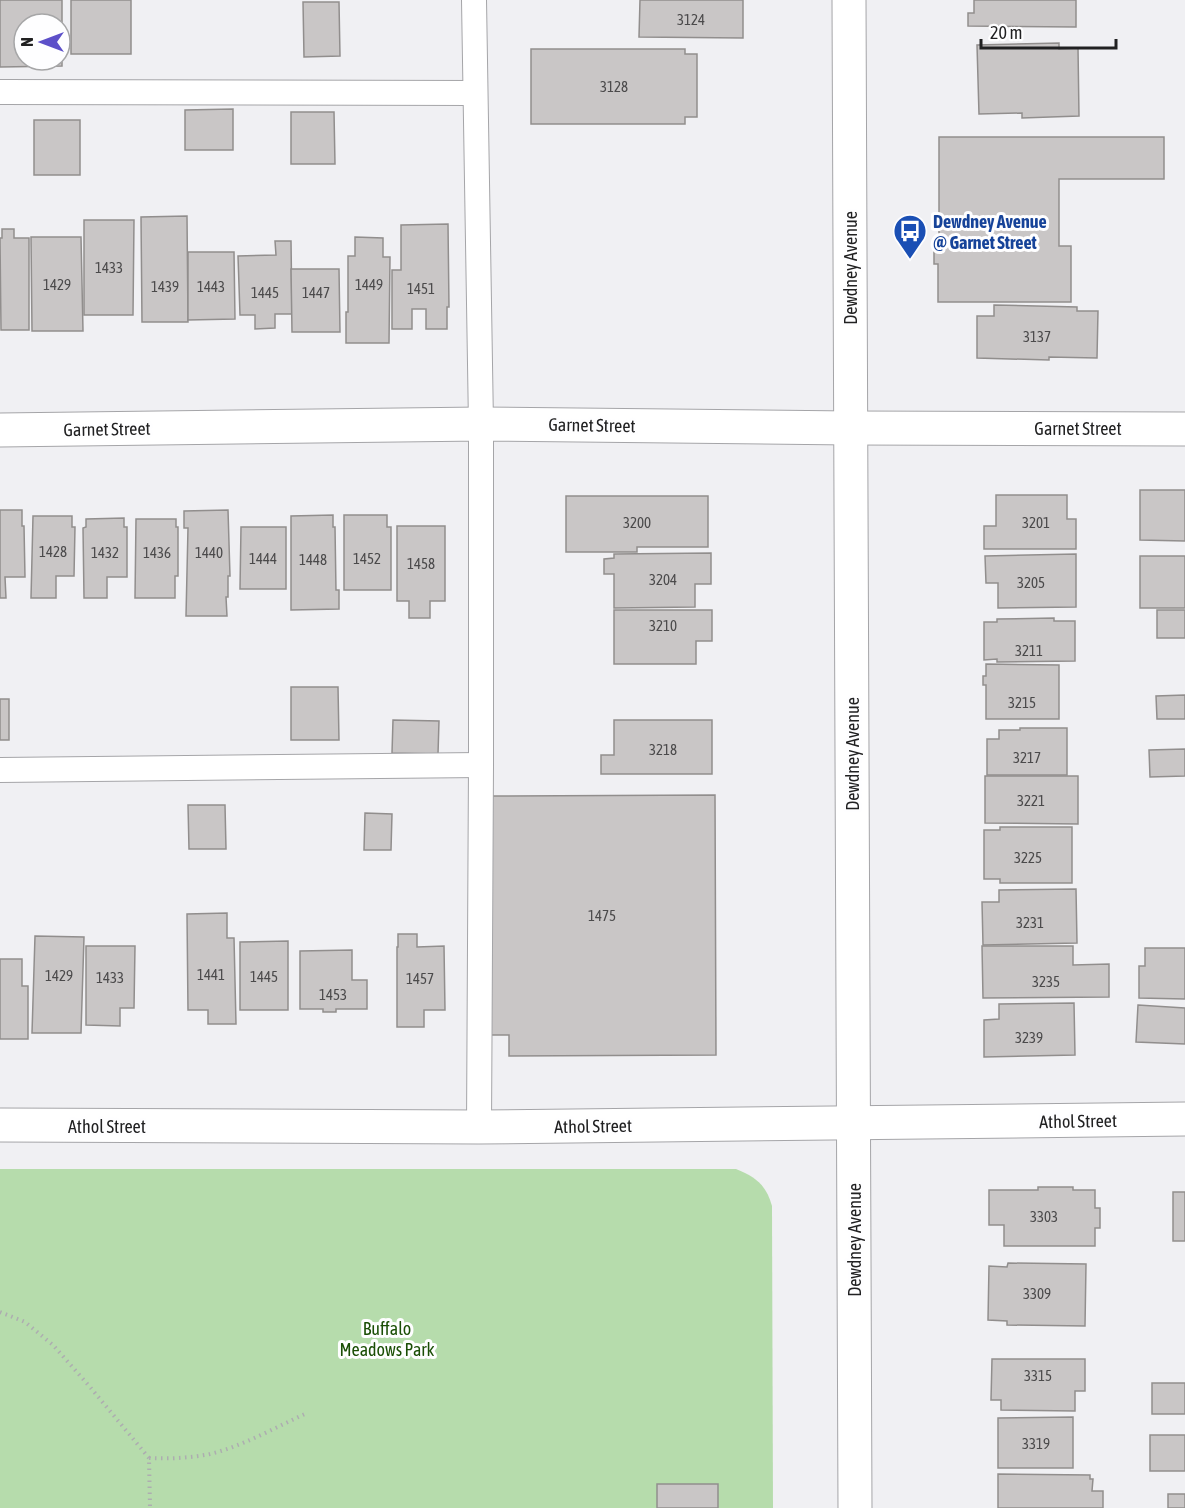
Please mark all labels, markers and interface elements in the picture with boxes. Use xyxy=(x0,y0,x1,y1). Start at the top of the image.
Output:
house number: 3124 xyxy=(677,11,705,28)
north arrow xyxy=(12,12,72,72)
scale bar xyxy=(981,12,1116,50)
text: 20 m xyxy=(990,22,1022,43)
text: N xyxy=(18,37,36,47)
house number: 3128 xyxy=(600,78,628,95)
street label: Dewdney Avenue xyxy=(840,211,861,325)
place label: Dewdney Avenue @ Garnet Street xyxy=(933,211,1047,253)
bus stop icon: Dewdney Avenue @ Garnet Street xyxy=(892,213,928,260)
house number: 1433 xyxy=(95,259,123,276)
house number: 1429 xyxy=(43,276,71,293)
house number: 1449 xyxy=(355,276,383,293)
house number: 1439 xyxy=(151,278,179,295)
house number: 1443 xyxy=(197,278,225,295)
house number: 1451 xyxy=(407,280,435,297)
house number: 1445 xyxy=(251,284,279,301)
house number: 1447 xyxy=(302,284,330,301)
house number: 3137 xyxy=(1023,328,1051,345)
street label: Garnet Street xyxy=(548,414,636,436)
street label: Garnet Street xyxy=(63,418,151,440)
street label: Garnet Street xyxy=(1034,418,1122,439)
house number: 3200 xyxy=(623,514,651,531)
house number: 3201 xyxy=(1022,514,1050,531)
house number: 1428 xyxy=(39,543,67,560)
house number: 1432 xyxy=(91,544,119,561)
house number: 1436 xyxy=(143,544,171,561)
house number: 1440 xyxy=(195,544,223,561)
house number: 1444 xyxy=(249,550,277,567)
house number: 1452 xyxy=(353,550,381,567)
house number: 1448 xyxy=(299,551,327,568)
house number: 1458 xyxy=(407,555,435,572)
house number: 3204 xyxy=(649,571,677,588)
house number: 3205 xyxy=(1017,574,1045,591)
house number: 3210 xyxy=(649,617,677,634)
house number: 3211 xyxy=(1015,642,1043,659)
house number: 3215 xyxy=(1008,694,1036,711)
street label: Dewdney Avenue xyxy=(842,697,863,811)
house number: 3218 xyxy=(649,741,677,758)
house number: 3217 xyxy=(1013,749,1041,766)
house number: 3221 xyxy=(1017,792,1045,809)
house number: 3225 xyxy=(1014,849,1042,866)
house number: 1475 xyxy=(588,907,616,924)
house number: 3231 xyxy=(1016,914,1044,931)
house number: 1441 xyxy=(197,966,225,983)
house number: 1429 xyxy=(45,967,73,984)
house number: 1445 xyxy=(250,968,278,985)
house number: 1433 xyxy=(96,969,124,986)
house number: 1457 xyxy=(406,970,434,987)
house number: 3235 xyxy=(1032,973,1060,990)
house number: 1453 xyxy=(319,986,347,1003)
house number: 3239 xyxy=(1015,1029,1043,1046)
street label: Athol Street xyxy=(1039,1110,1117,1132)
street label: Athol Street xyxy=(554,1115,632,1137)
street label: Athol Street xyxy=(68,1116,146,1137)
street label: Dewdney Avenue xyxy=(844,1183,865,1297)
house number: 3303 xyxy=(1030,1208,1058,1225)
house number: 3309 xyxy=(1023,1285,1051,1302)
park label: Buffalo Meadows Park xyxy=(339,1318,435,1360)
house number: 3315 xyxy=(1024,1367,1052,1384)
house number: 3319 xyxy=(1022,1435,1050,1452)

